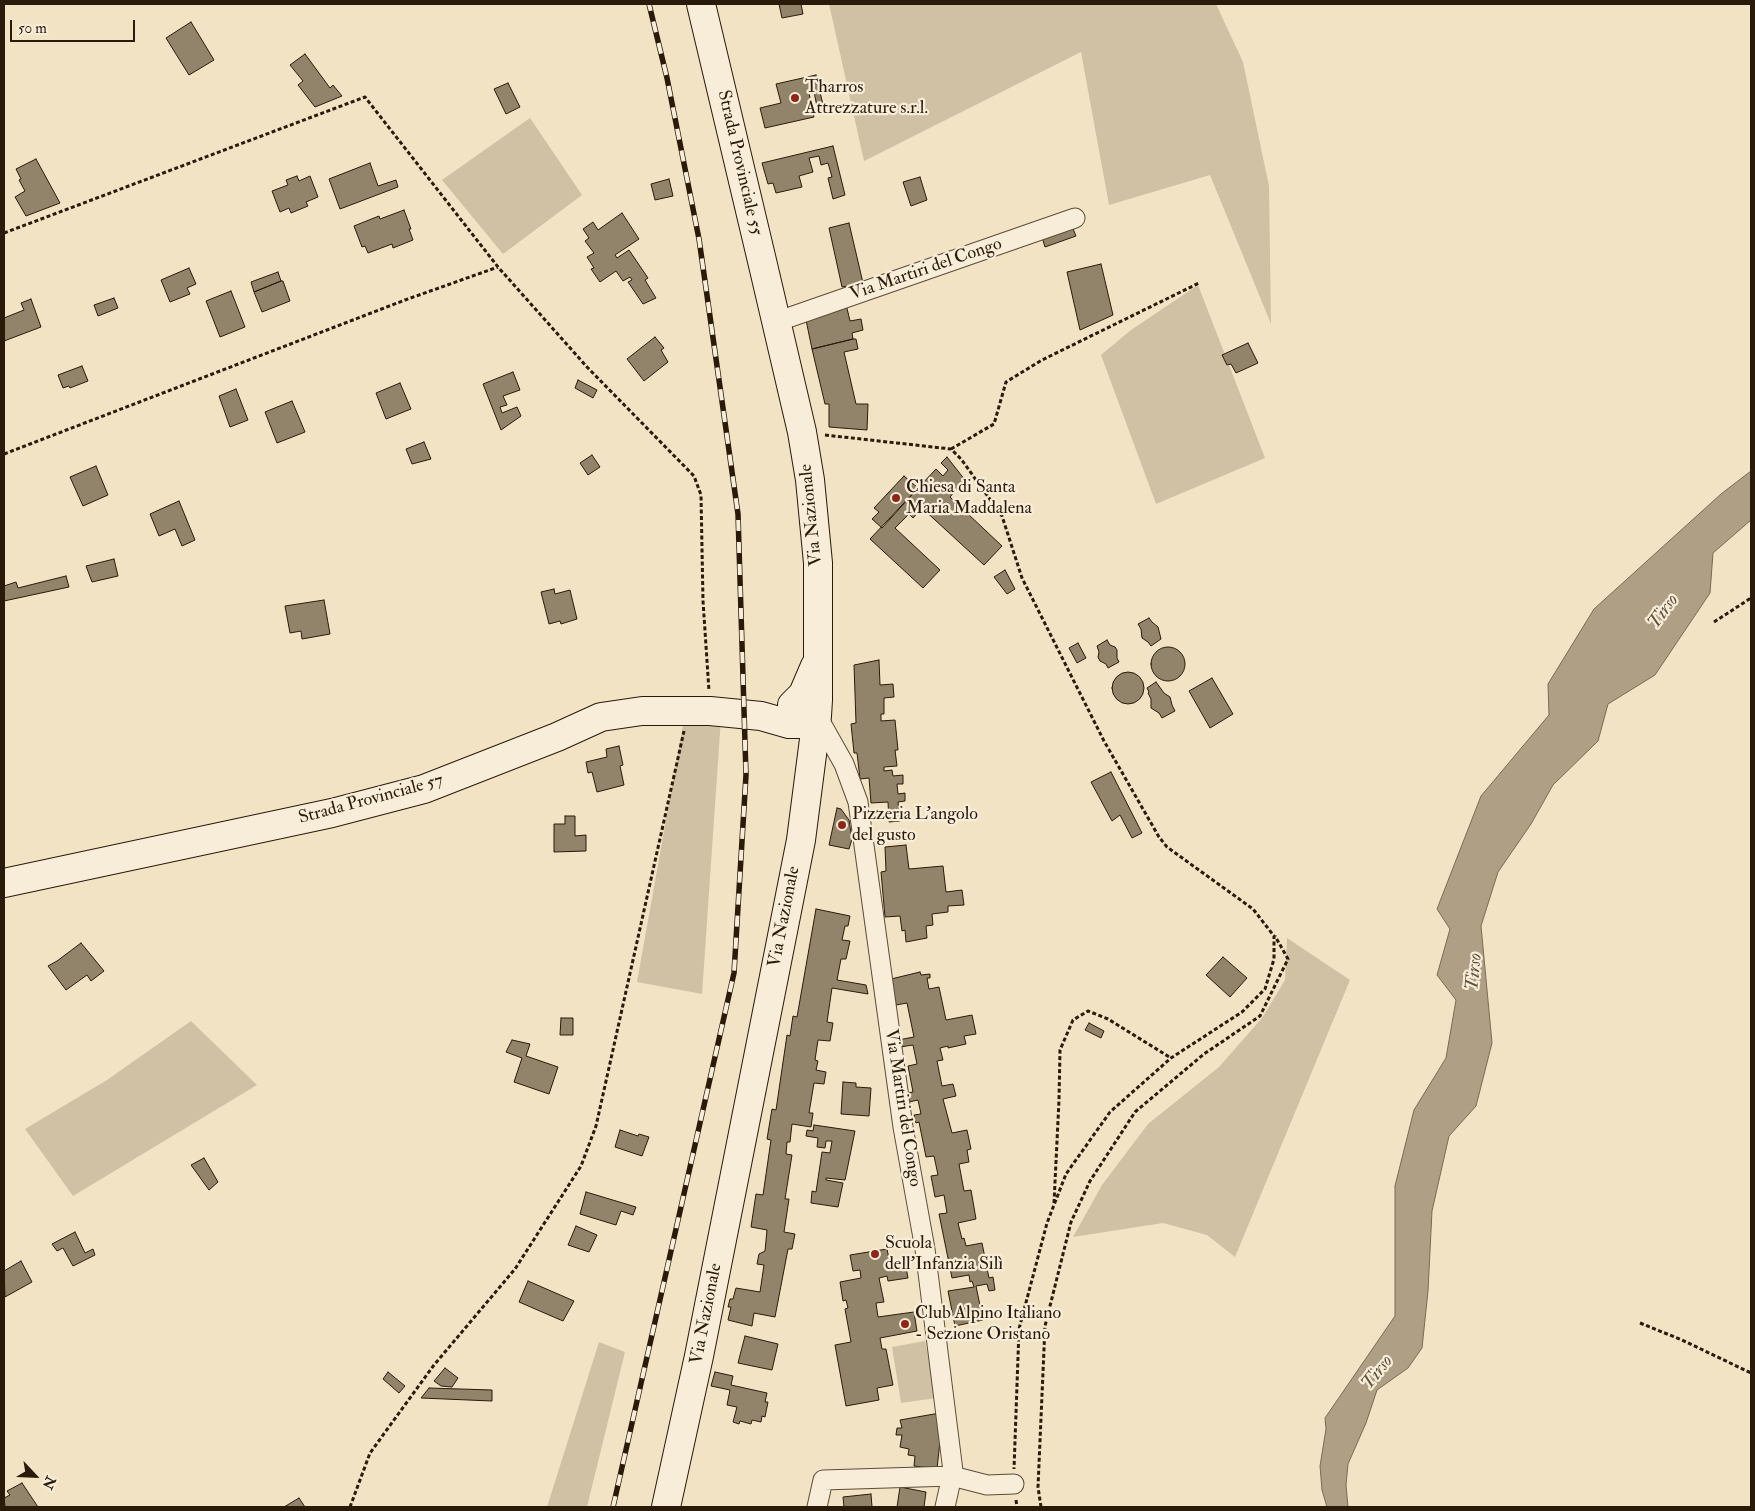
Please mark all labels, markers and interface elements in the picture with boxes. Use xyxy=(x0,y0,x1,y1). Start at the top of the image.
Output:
scale bar xyxy=(12,10,138,42)
text: 50 m xyxy=(18,19,47,38)
place label: Tharros Attrezzature s.r.l. xyxy=(805,77,928,120)
street label: Strada Provinciale 55 xyxy=(712,88,766,238)
marker: Tharros Attrezzature s.r.l. xyxy=(789,92,801,104)
street label: Via Martiri del Congo xyxy=(847,234,1005,306)
street label: Via Nazionale xyxy=(796,463,828,567)
place label: Chiesa di Santa Maria Maddalena xyxy=(906,477,1032,520)
marker: Chiesa di Santa Maria Maddalena xyxy=(890,492,902,504)
water label: Tirso xyxy=(1644,590,1684,634)
street label: Strada Provinciale 57 xyxy=(296,770,446,830)
place label: Pizzeria L'angolo del gusto xyxy=(852,804,978,846)
marker: Pizzeria L'angolo del gusto xyxy=(836,819,848,831)
street label: Via Nazionale xyxy=(765,865,805,969)
water label: Tirso xyxy=(1462,952,1488,992)
street label: Via Martiri del Congo xyxy=(879,1028,925,1188)
place label: Scuola dell'Infanzia Silì xyxy=(885,1233,1003,1276)
marker: Scuola dell'Infanzia Silì xyxy=(869,1248,881,1260)
street label: Via Nazionale xyxy=(687,1262,727,1366)
place label: Club Alpino Italiano - Sezione Oristano xyxy=(915,1303,1061,1346)
marker: Club Alpino Italiano - Sezione Oristano xyxy=(899,1318,911,1330)
water label: Tirso xyxy=(1357,1351,1399,1395)
north arrow xyxy=(10,1451,60,1501)
text: N xyxy=(39,1473,59,1492)

